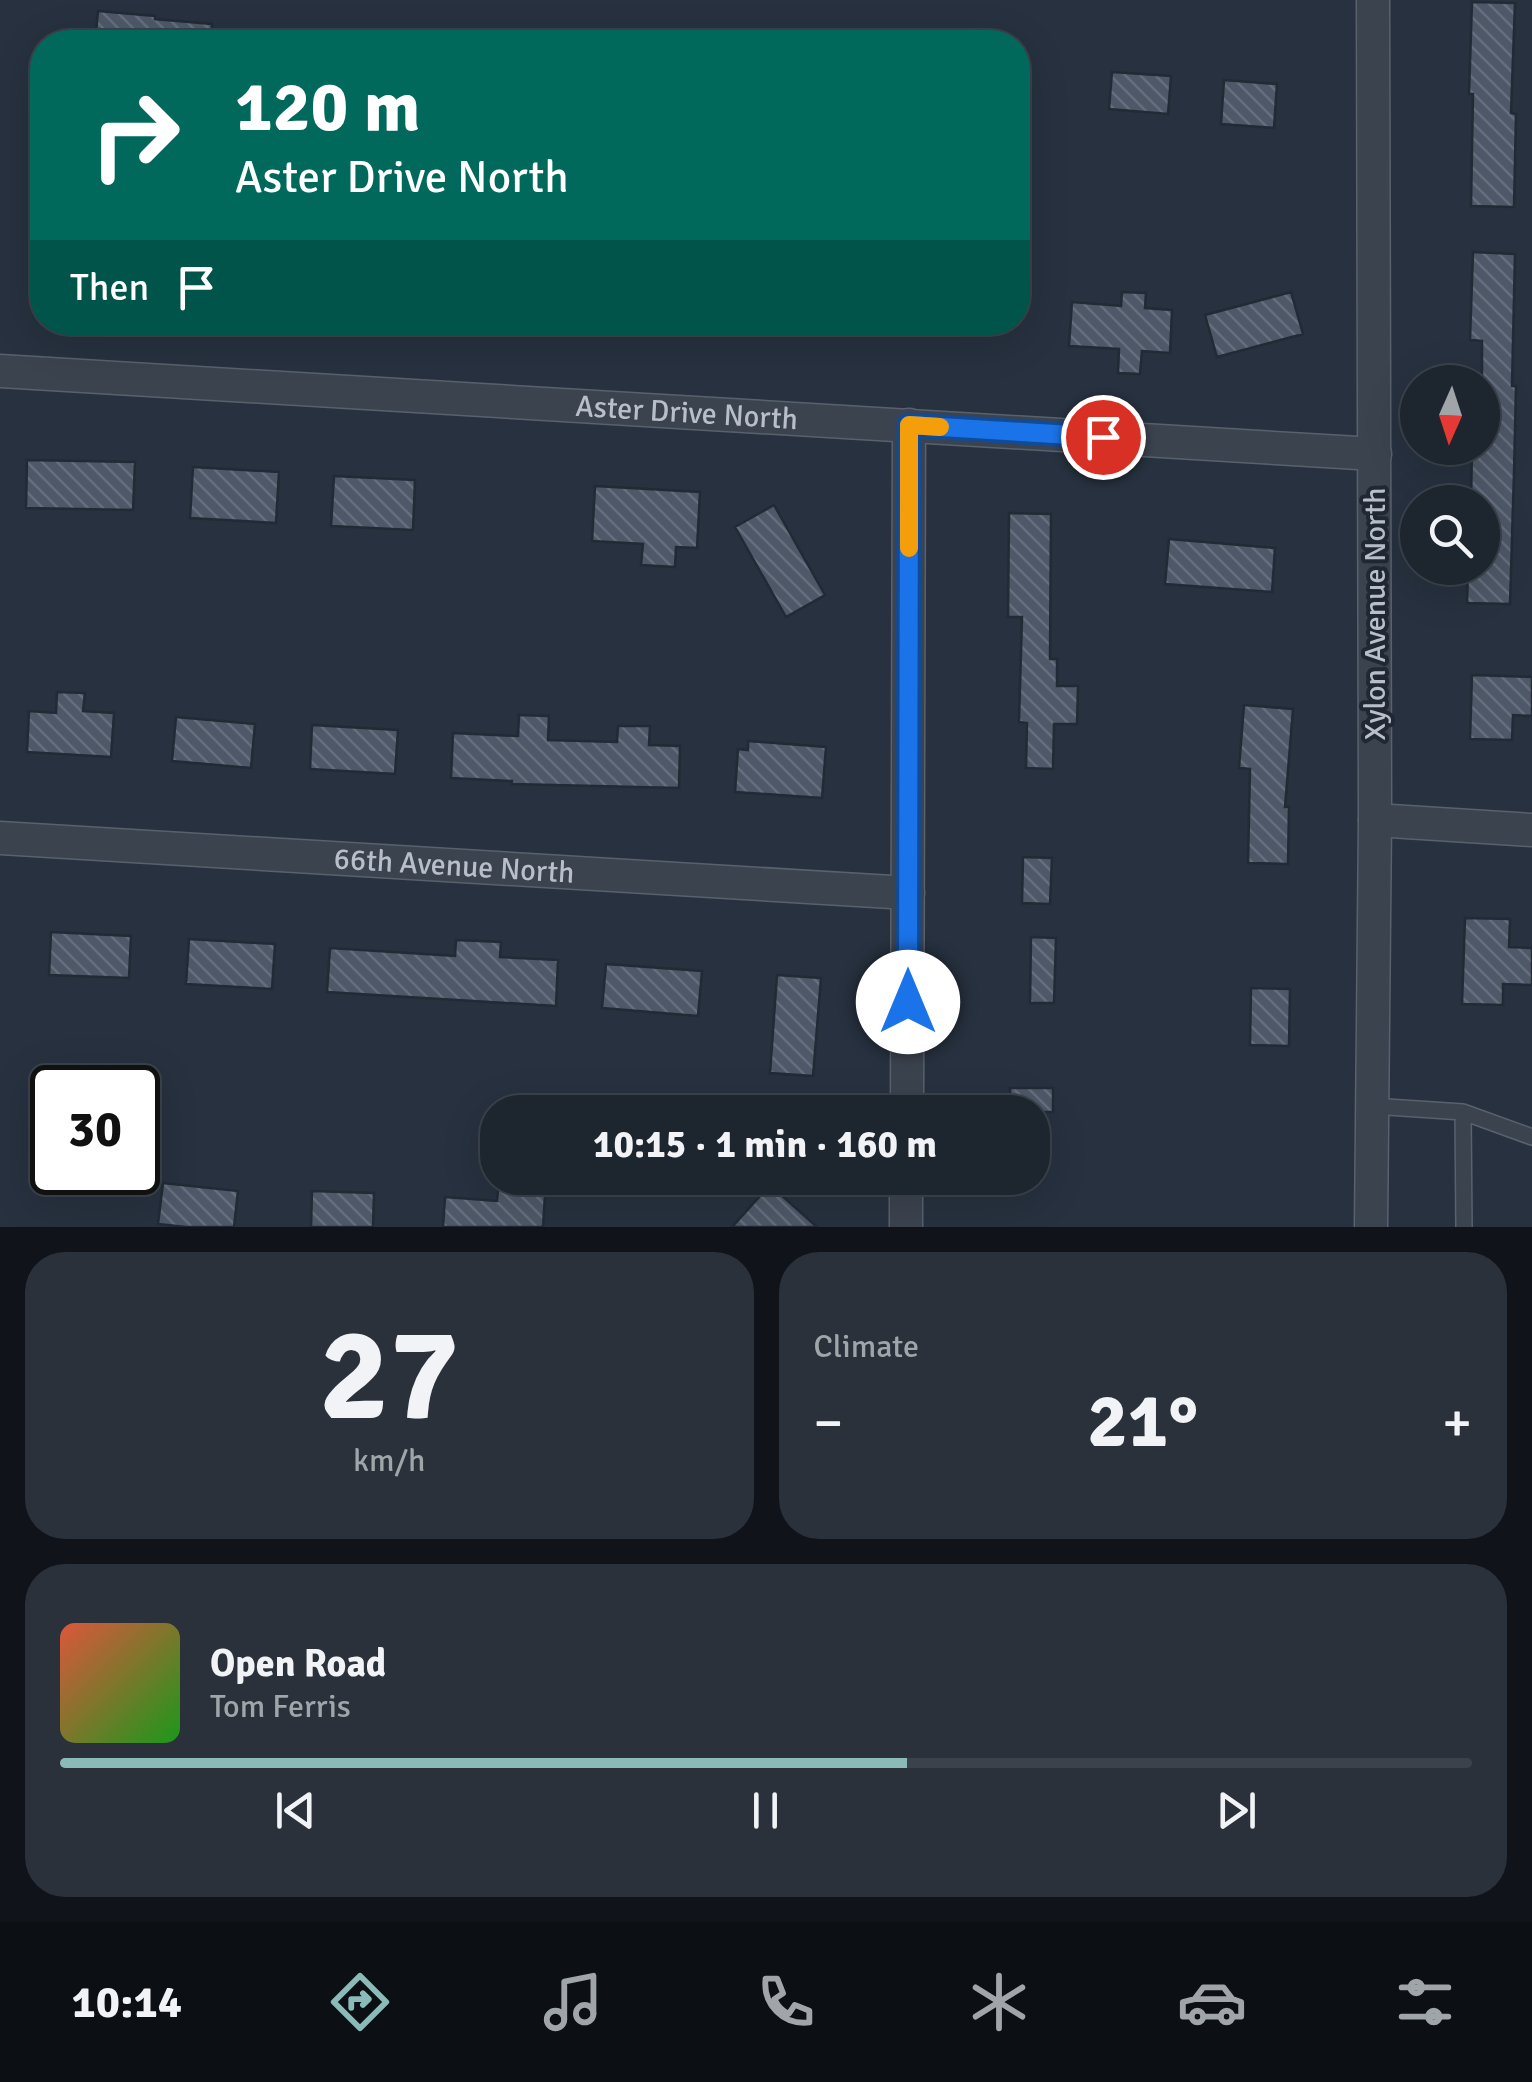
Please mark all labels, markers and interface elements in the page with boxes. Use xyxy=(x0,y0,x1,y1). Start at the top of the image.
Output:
text: 120 m xyxy=(235,64,420,150)
icon: right xyxy=(70,70,200,200)
text: Aster Drive North xyxy=(235,150,569,205)
icon: arrive xyxy=(169,260,224,315)
text: Then xyxy=(70,264,149,311)
north arrow xyxy=(1400,365,1500,465)
map controls xyxy=(1400,365,1500,585)
street label: Aster Drive North xyxy=(574,388,799,438)
pin xyxy=(1061,395,1146,480)
icon: arrive xyxy=(1076,410,1131,465)
button: search xyxy=(1400,485,1500,585)
street label: Xylon Avenue North xyxy=(1357,488,1394,740)
street label: 66th Avenue North xyxy=(333,840,575,892)
position arrow xyxy=(856,950,960,1054)
speed limit sign: 30 xyxy=(30,1065,160,1195)
text: 10:15 · 1 min · 160 m xyxy=(593,1121,937,1168)
text: 27 xyxy=(319,1296,459,1456)
text: Climate xyxy=(814,1327,919,1366)
text: 21° xyxy=(1087,1375,1198,1468)
text: − xyxy=(814,1389,843,1457)
text: + xyxy=(1442,1389,1472,1457)
text: km/h xyxy=(353,1441,425,1480)
text: Open Road xyxy=(210,1640,386,1687)
text: Tom Ferris xyxy=(210,1687,351,1726)
icon: previous xyxy=(268,1783,323,1838)
icon: pause xyxy=(738,1783,793,1838)
icon: next xyxy=(1209,1783,1264,1838)
icon: directions xyxy=(325,1967,395,2037)
icon: music xyxy=(538,1967,608,2037)
icon: phone xyxy=(751,1967,821,2037)
icon: climate xyxy=(964,1967,1034,2037)
icon: car xyxy=(1177,1967,1247,2037)
icon: filters xyxy=(1390,1967,1460,2037)
text: 10:14 xyxy=(72,1975,182,2030)

